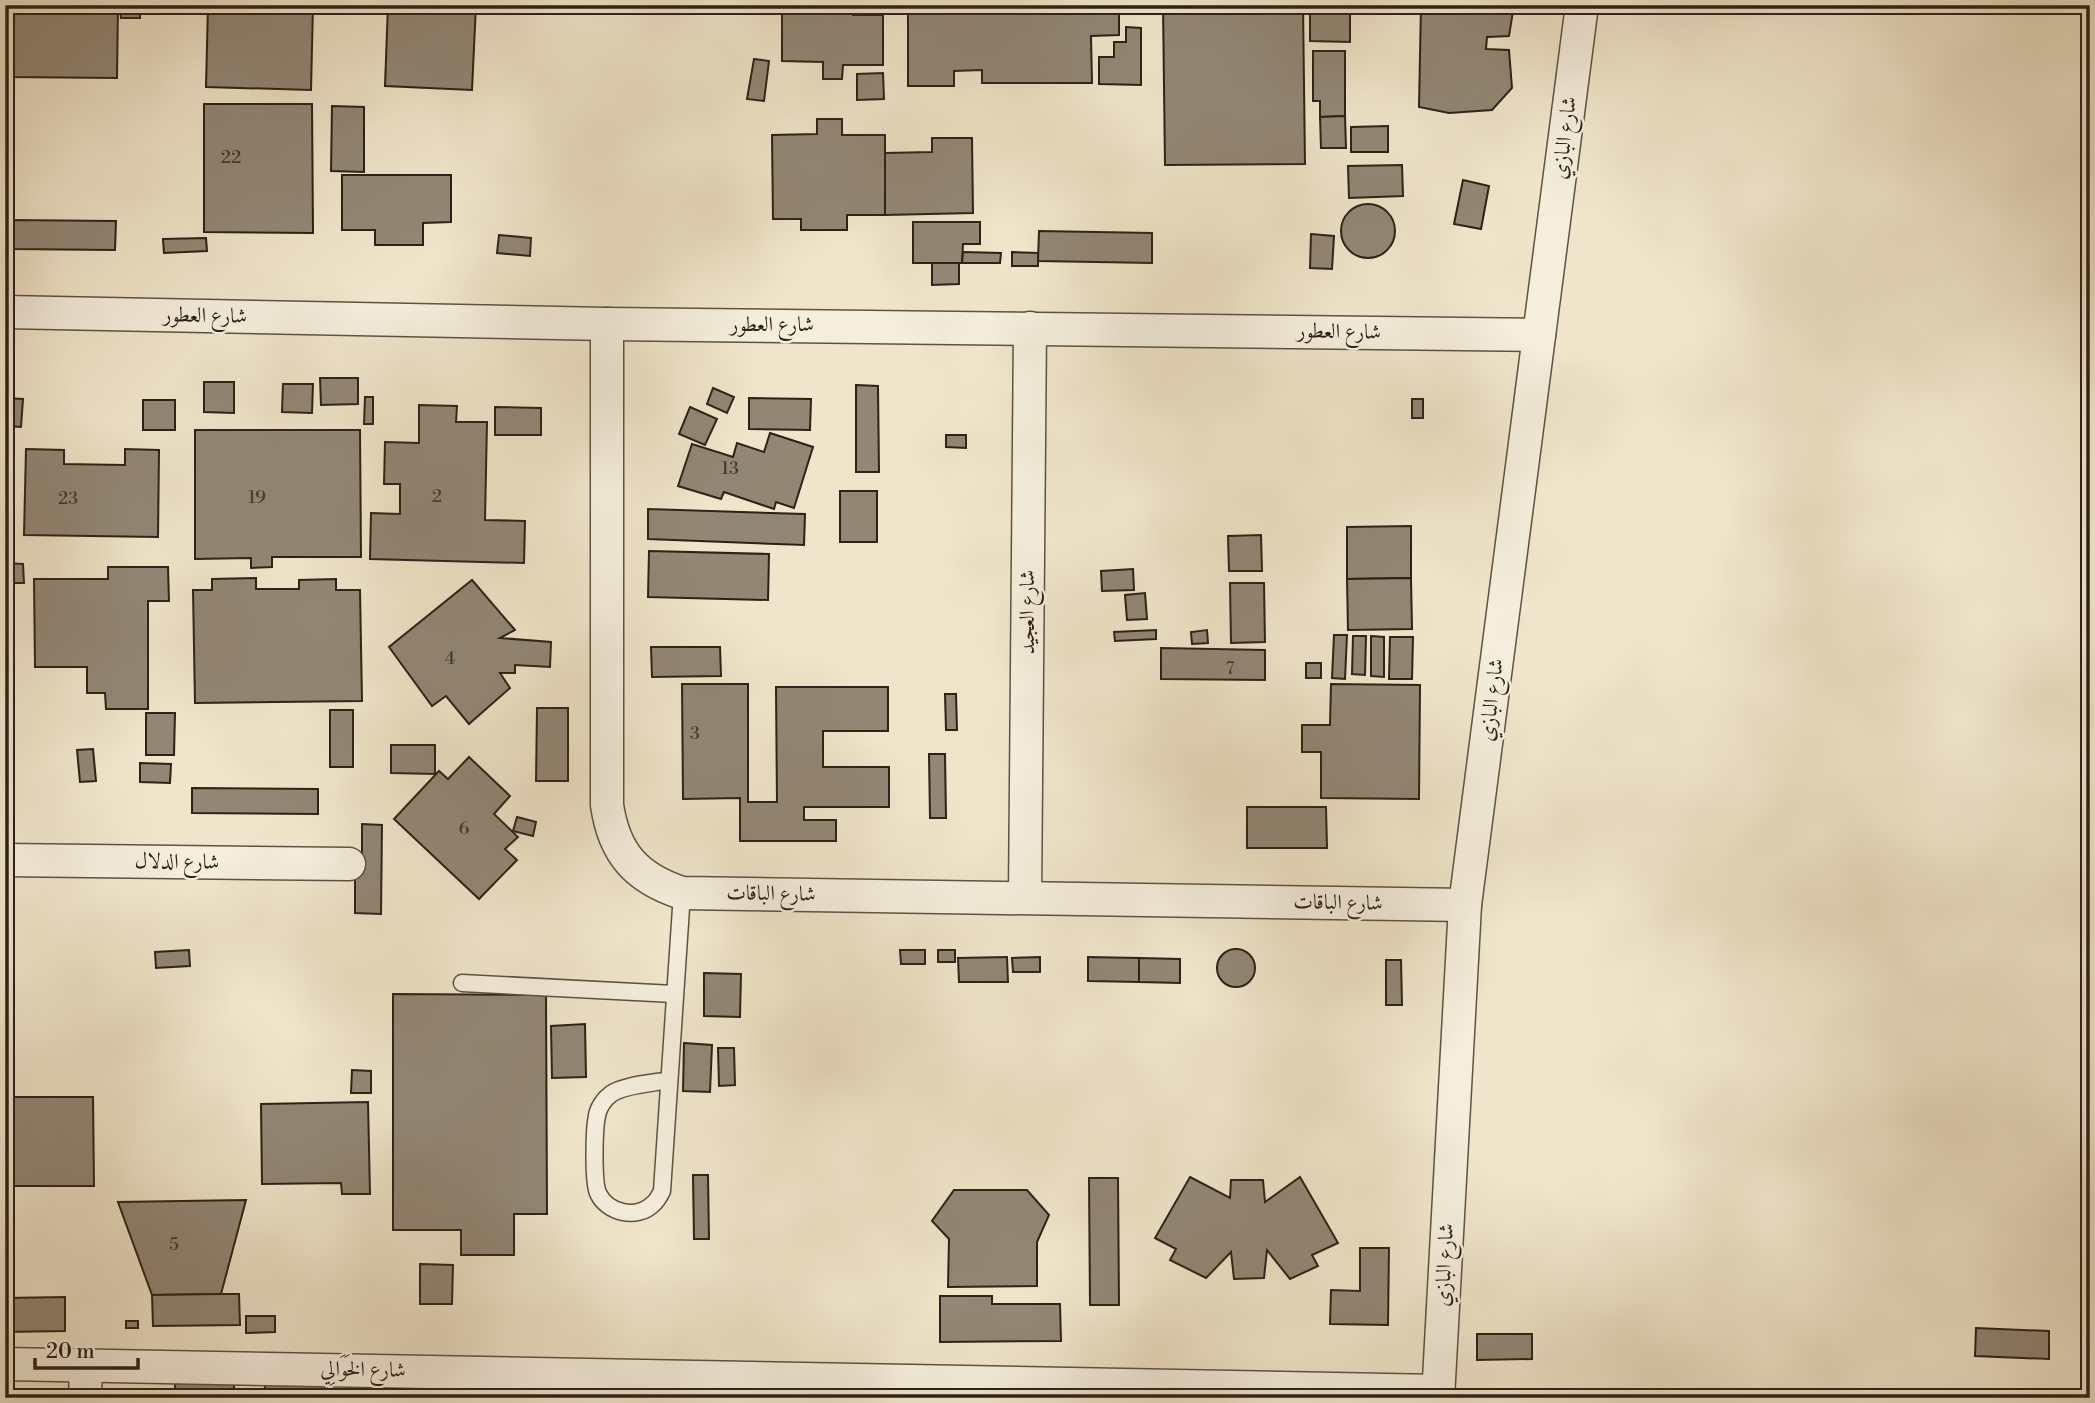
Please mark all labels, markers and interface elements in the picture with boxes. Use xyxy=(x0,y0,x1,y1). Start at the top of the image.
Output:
street label: شارع البازي xyxy=(1547,95,1587,181)
house number: 22 xyxy=(221,146,241,169)
street label: شارع العطور xyxy=(161,302,247,334)
street label: شارع العطور xyxy=(728,312,814,342)
street label: شارع العطور xyxy=(1295,318,1381,350)
house number: 13 xyxy=(721,457,739,480)
house number: 2 xyxy=(432,485,442,508)
house number: 19 xyxy=(248,486,266,509)
house number: 23 xyxy=(58,487,78,510)
street label: شارع العجيد xyxy=(1015,570,1045,654)
house number: 4 xyxy=(445,647,456,670)
house number: 7 xyxy=(1225,657,1235,680)
street label: شارع البازي xyxy=(1474,657,1514,743)
house number: 3 xyxy=(690,722,700,745)
house number: 6 xyxy=(459,817,470,840)
street label: شارع الدلال xyxy=(134,848,220,880)
street label: شارع الباقات xyxy=(726,880,816,912)
street label: شارع الباقات xyxy=(1293,889,1383,921)
street label: شارع البازي xyxy=(1430,1223,1464,1308)
house number: 5 xyxy=(169,1233,179,1256)
scale bar xyxy=(35,1326,138,1370)
text: 20 m xyxy=(46,1339,95,1365)
street label: شارع الخَوَالِي xyxy=(320,1353,406,1388)

